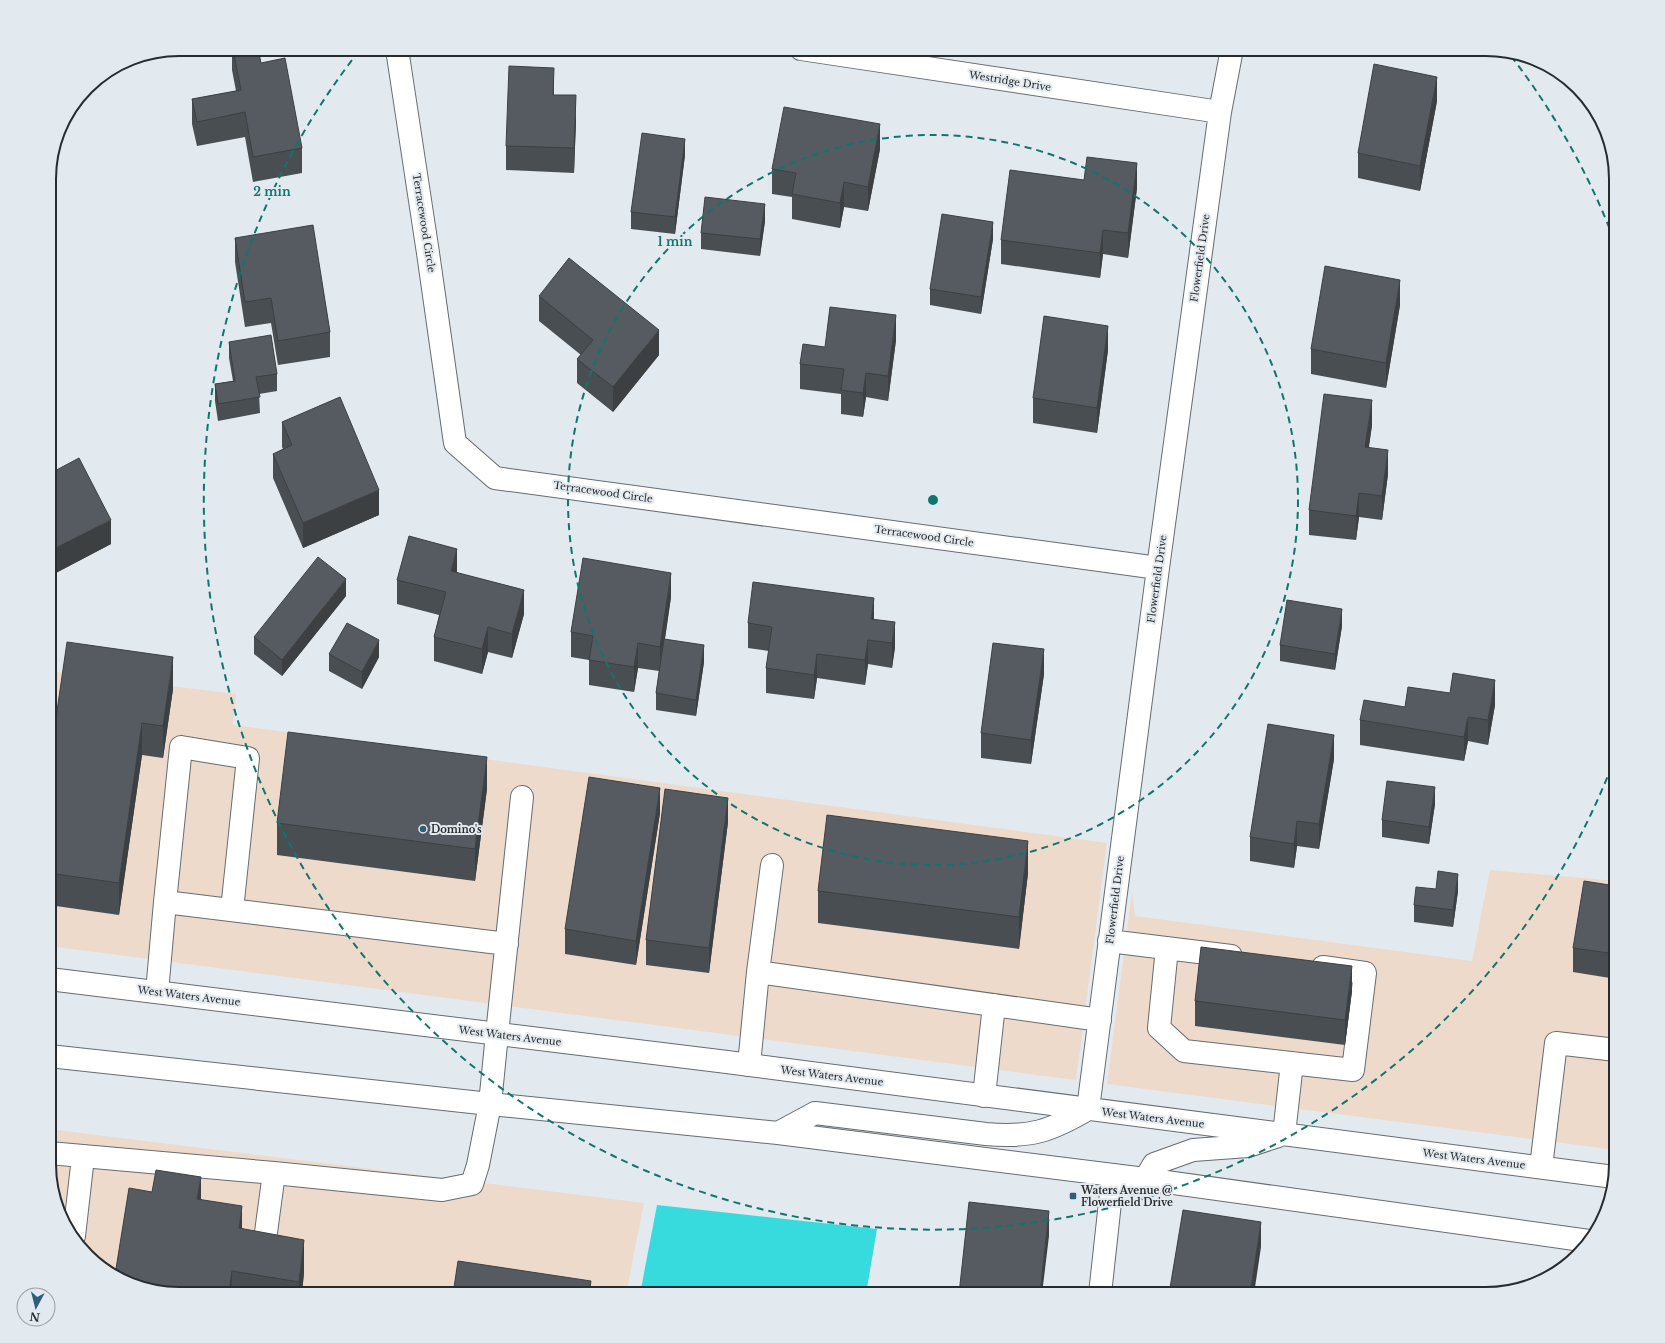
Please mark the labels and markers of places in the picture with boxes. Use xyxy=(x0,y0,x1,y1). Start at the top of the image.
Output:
centre of rings xyxy=(926,493,940,507)
place label: Domino's xyxy=(431,823,482,836)
marker: Domino's xyxy=(418,824,428,834)
place label: Waters Avenue @ Flowerfield Drive xyxy=(1080,1184,1173,1209)
marker: Waters Avenue @ Flowerfield Drive xyxy=(1068,1191,1078,1201)

